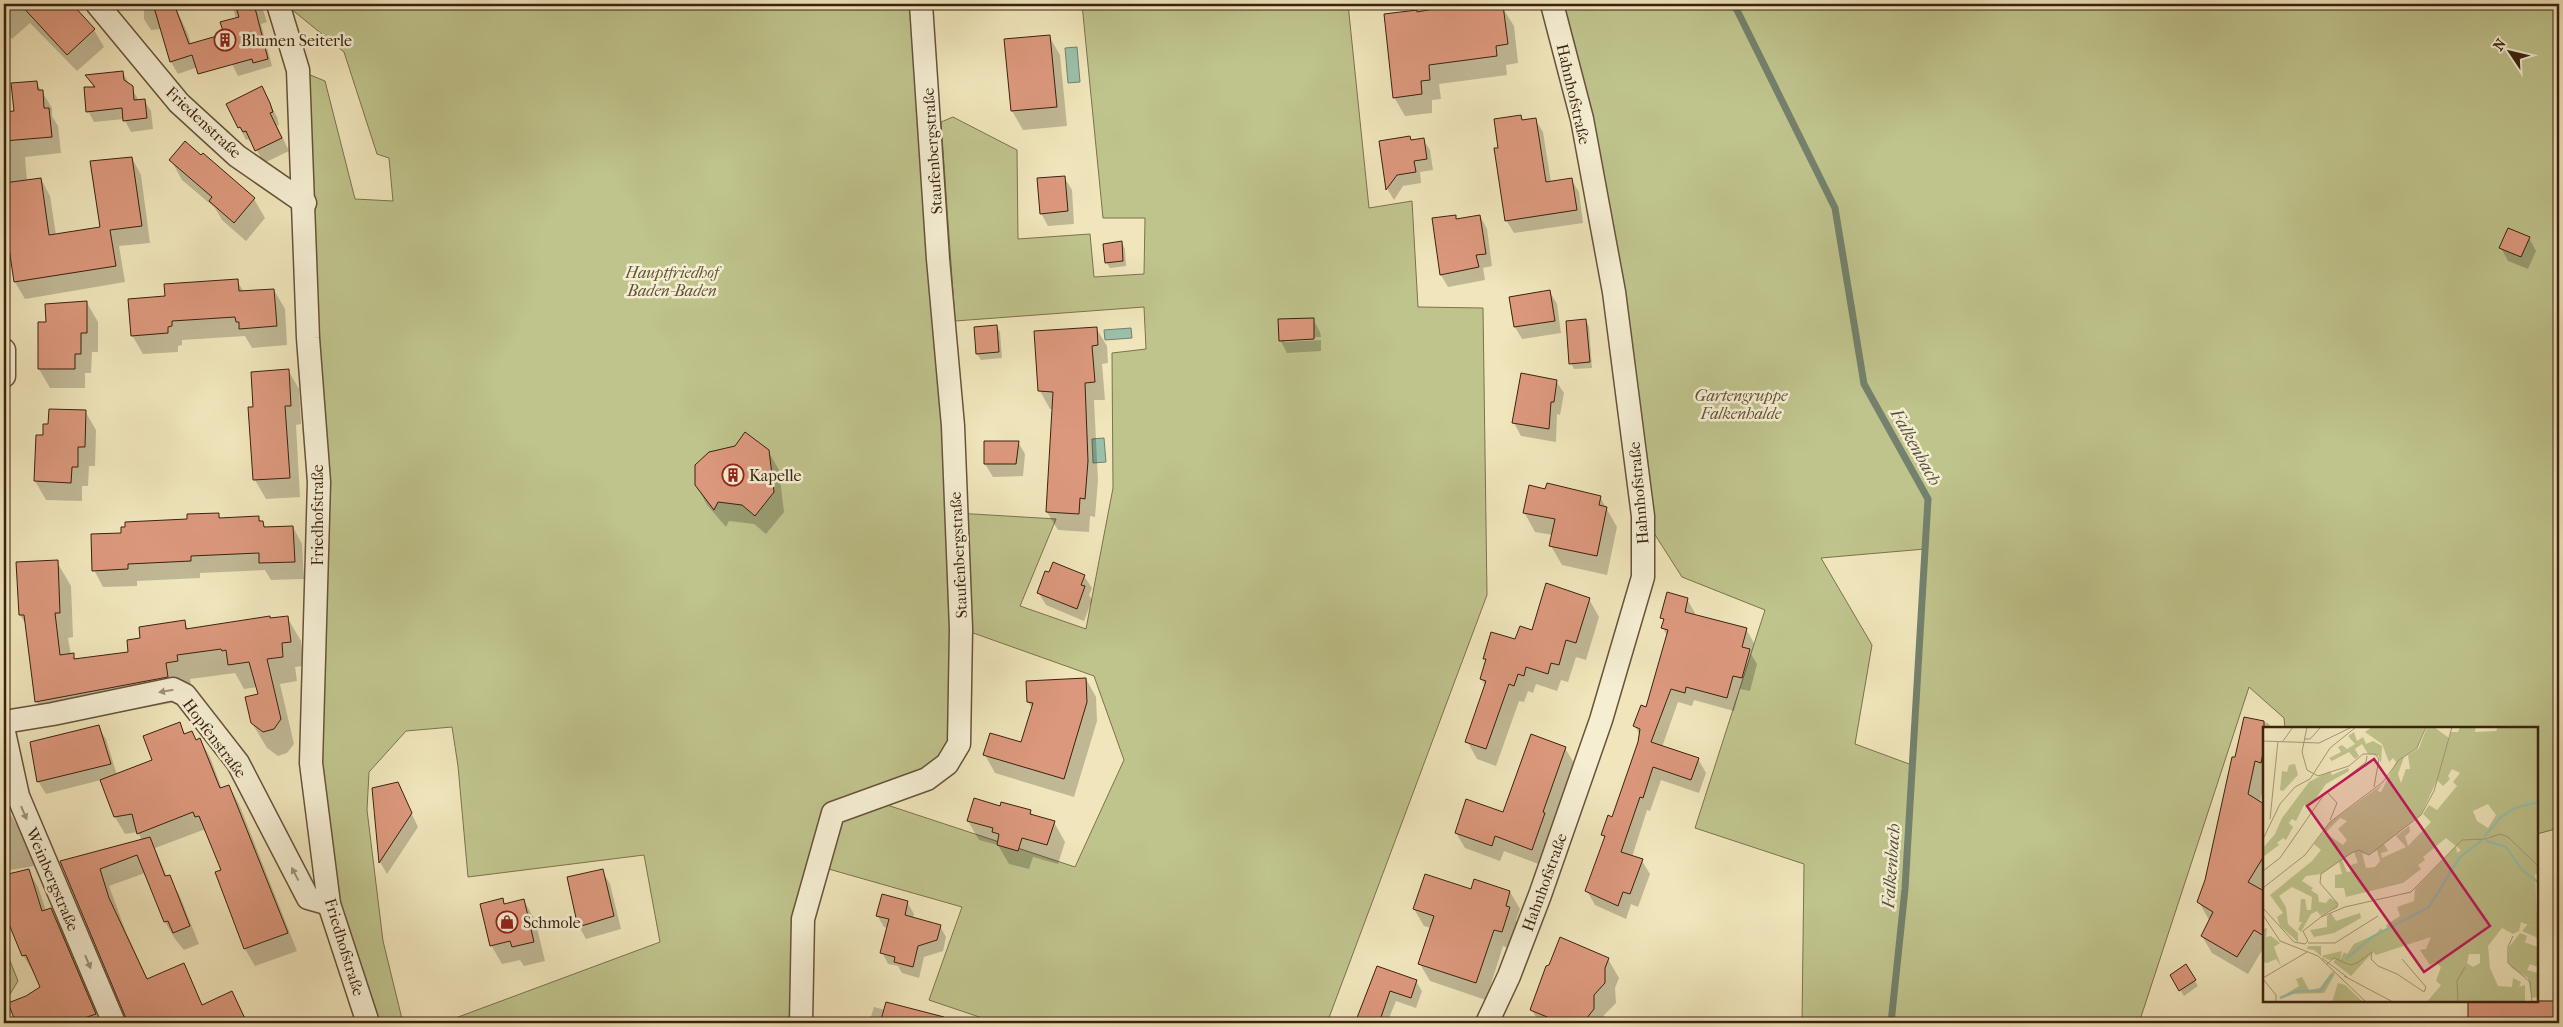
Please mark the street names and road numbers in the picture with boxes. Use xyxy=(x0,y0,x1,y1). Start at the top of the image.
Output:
street label: Hahnhofstraße xyxy=(1553,42,1594,147)
street label: Friedenstraße xyxy=(162,83,245,162)
street label: Staufenbergstraße xyxy=(919,87,946,215)
street label: Hahnhofstraße xyxy=(1625,441,1652,545)
street label: Friedhofstraße xyxy=(308,464,327,566)
street label: Staufenbergstraße xyxy=(946,491,971,619)
street label: Hopfenstraße xyxy=(179,695,250,782)
street label: Weinbergstraße xyxy=(22,824,83,934)
street label: Hahnhofstraße xyxy=(1518,830,1571,934)
street label: Friedhofstraße xyxy=(321,896,368,998)

